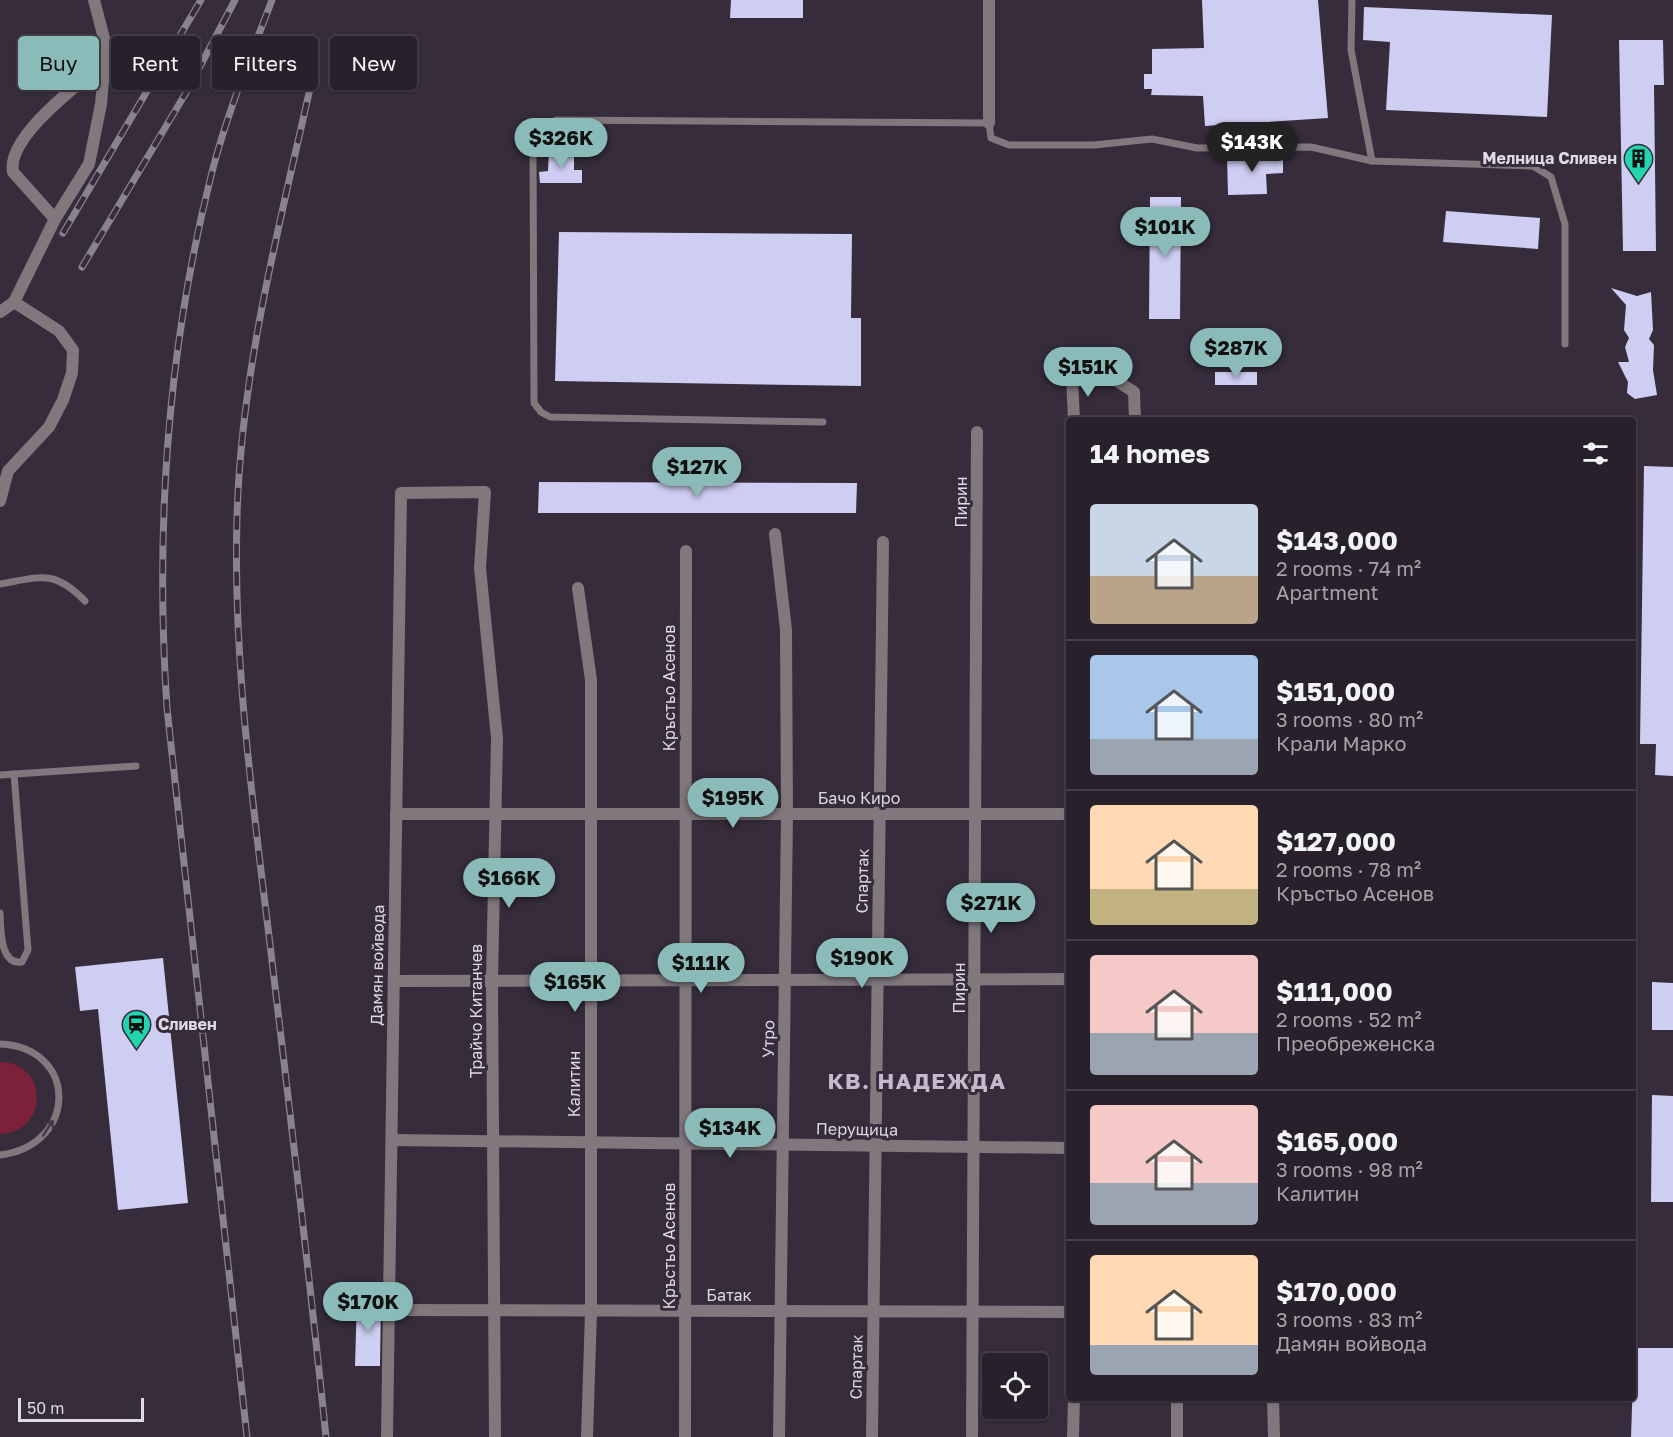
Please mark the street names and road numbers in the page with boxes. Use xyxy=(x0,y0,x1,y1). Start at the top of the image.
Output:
street label: Пирин xyxy=(951,476,971,528)
street label: Кръстьо Асенов xyxy=(659,625,679,751)
street label: Бачо Киро xyxy=(818,788,900,808)
street label: Спартак xyxy=(851,848,873,914)
street label: Дамян войвода xyxy=(366,904,388,1026)
street label: Трайчо Китанчев xyxy=(466,944,486,1078)
street label: Пирин xyxy=(949,962,969,1014)
street label: Утро xyxy=(758,1020,778,1058)
street label: Калитин xyxy=(564,1051,584,1117)
street label: Перущица xyxy=(816,1118,898,1140)
street label: Кръстьо Асенов xyxy=(659,1183,679,1309)
street label: Батак xyxy=(706,1285,752,1305)
street label: Спартак xyxy=(845,1334,867,1400)

